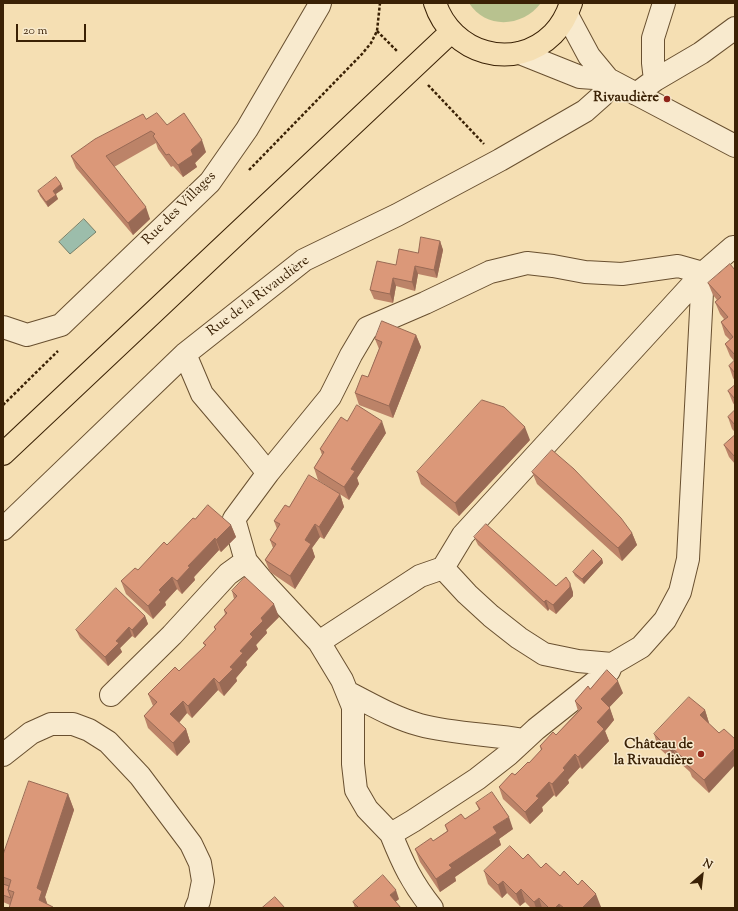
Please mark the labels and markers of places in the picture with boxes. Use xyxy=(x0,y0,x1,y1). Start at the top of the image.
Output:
place label: Rivaudière xyxy=(593,91,659,107)
marker: Rivaudière xyxy=(662,94,672,104)
place label: Château de la Rivaudière xyxy=(614,738,693,770)
marker: Château de la Rivaudière xyxy=(696,749,706,759)

